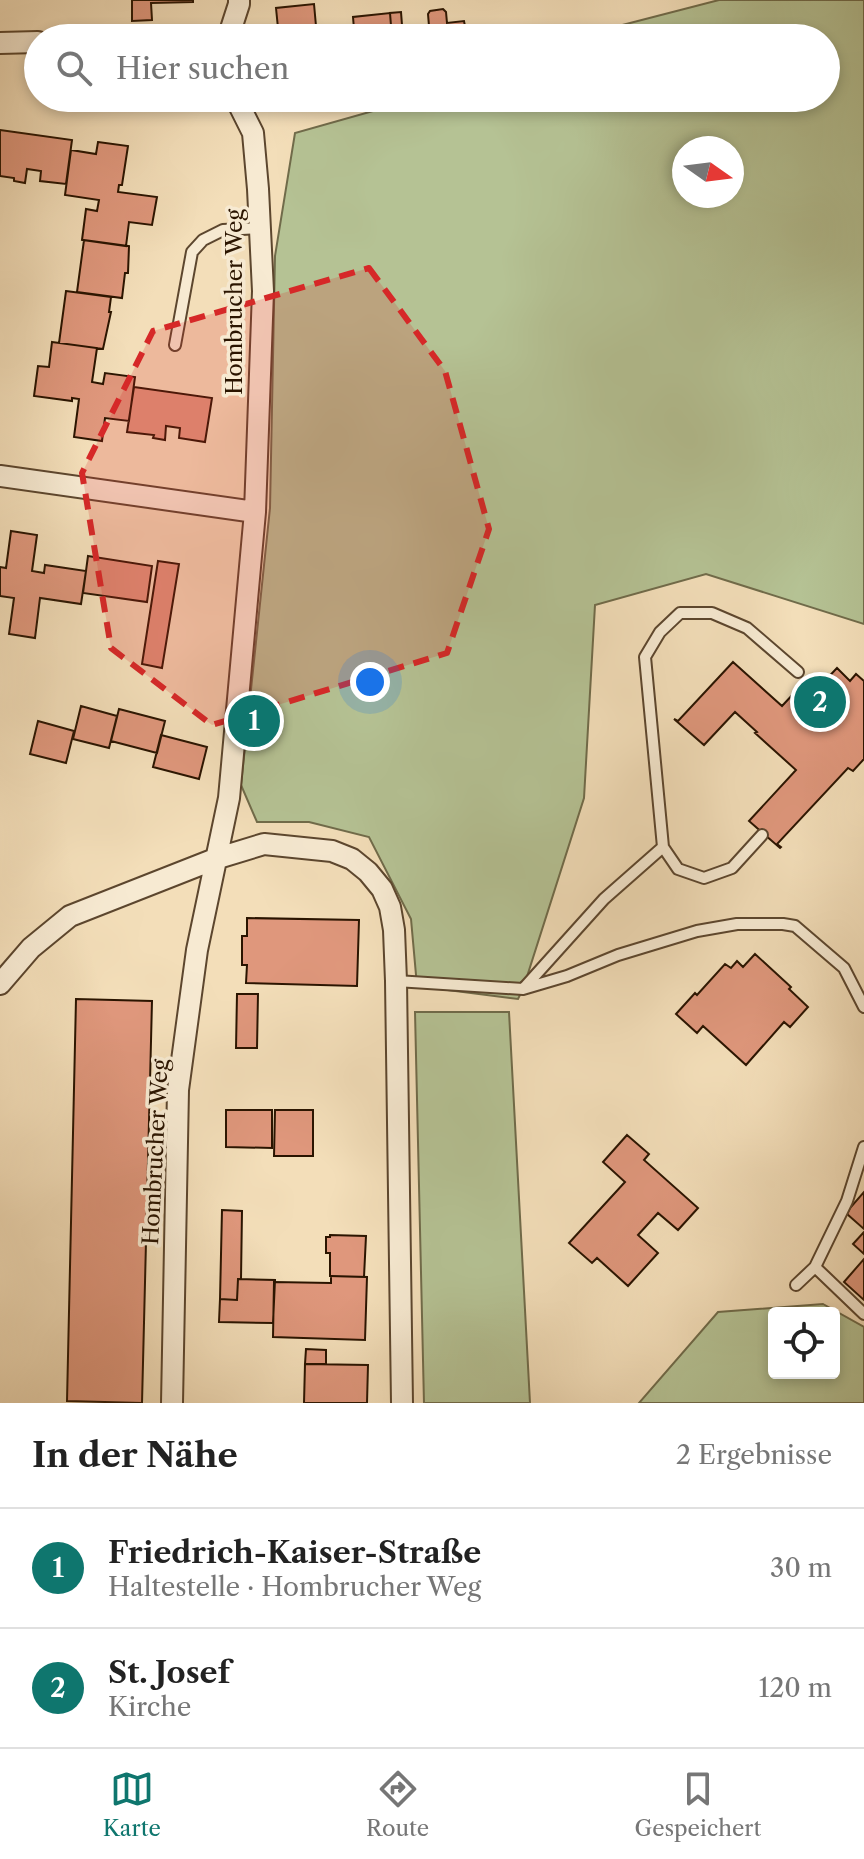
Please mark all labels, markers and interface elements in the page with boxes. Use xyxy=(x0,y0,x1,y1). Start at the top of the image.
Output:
search box xyxy=(24,24,840,112)
icon: search xyxy=(52,46,96,90)
text: Hier suchen xyxy=(116,50,289,87)
north arrow xyxy=(672,136,744,208)
street label: Hombrucher Weg xyxy=(221,209,248,395)
your location xyxy=(350,662,390,702)
pin: 2 xyxy=(794,672,846,732)
pin: 1 xyxy=(228,691,280,751)
street label: Hombrucher Weg xyxy=(137,1058,174,1246)
map controls xyxy=(768,1307,840,1379)
button: locate xyxy=(768,1307,840,1379)
text: In der Nähe xyxy=(32,1434,238,1476)
text: 2 Ergebnisse xyxy=(676,1439,832,1471)
text: Friedrich-Kaiser-Straße xyxy=(108,1534,481,1571)
text: 1 xyxy=(52,1552,64,1584)
text: 30 m xyxy=(770,1552,832,1584)
text: Haltestelle · Hombrucher Weg xyxy=(108,1571,481,1603)
text: St. Josef xyxy=(108,1654,230,1691)
text: 2 xyxy=(50,1672,66,1704)
text: 120 m xyxy=(758,1672,832,1704)
text: Kirche xyxy=(108,1691,191,1723)
tab: Karte xyxy=(103,1767,161,1842)
tab: Route xyxy=(366,1767,429,1842)
tab: Gespeichert xyxy=(634,1767,761,1842)

